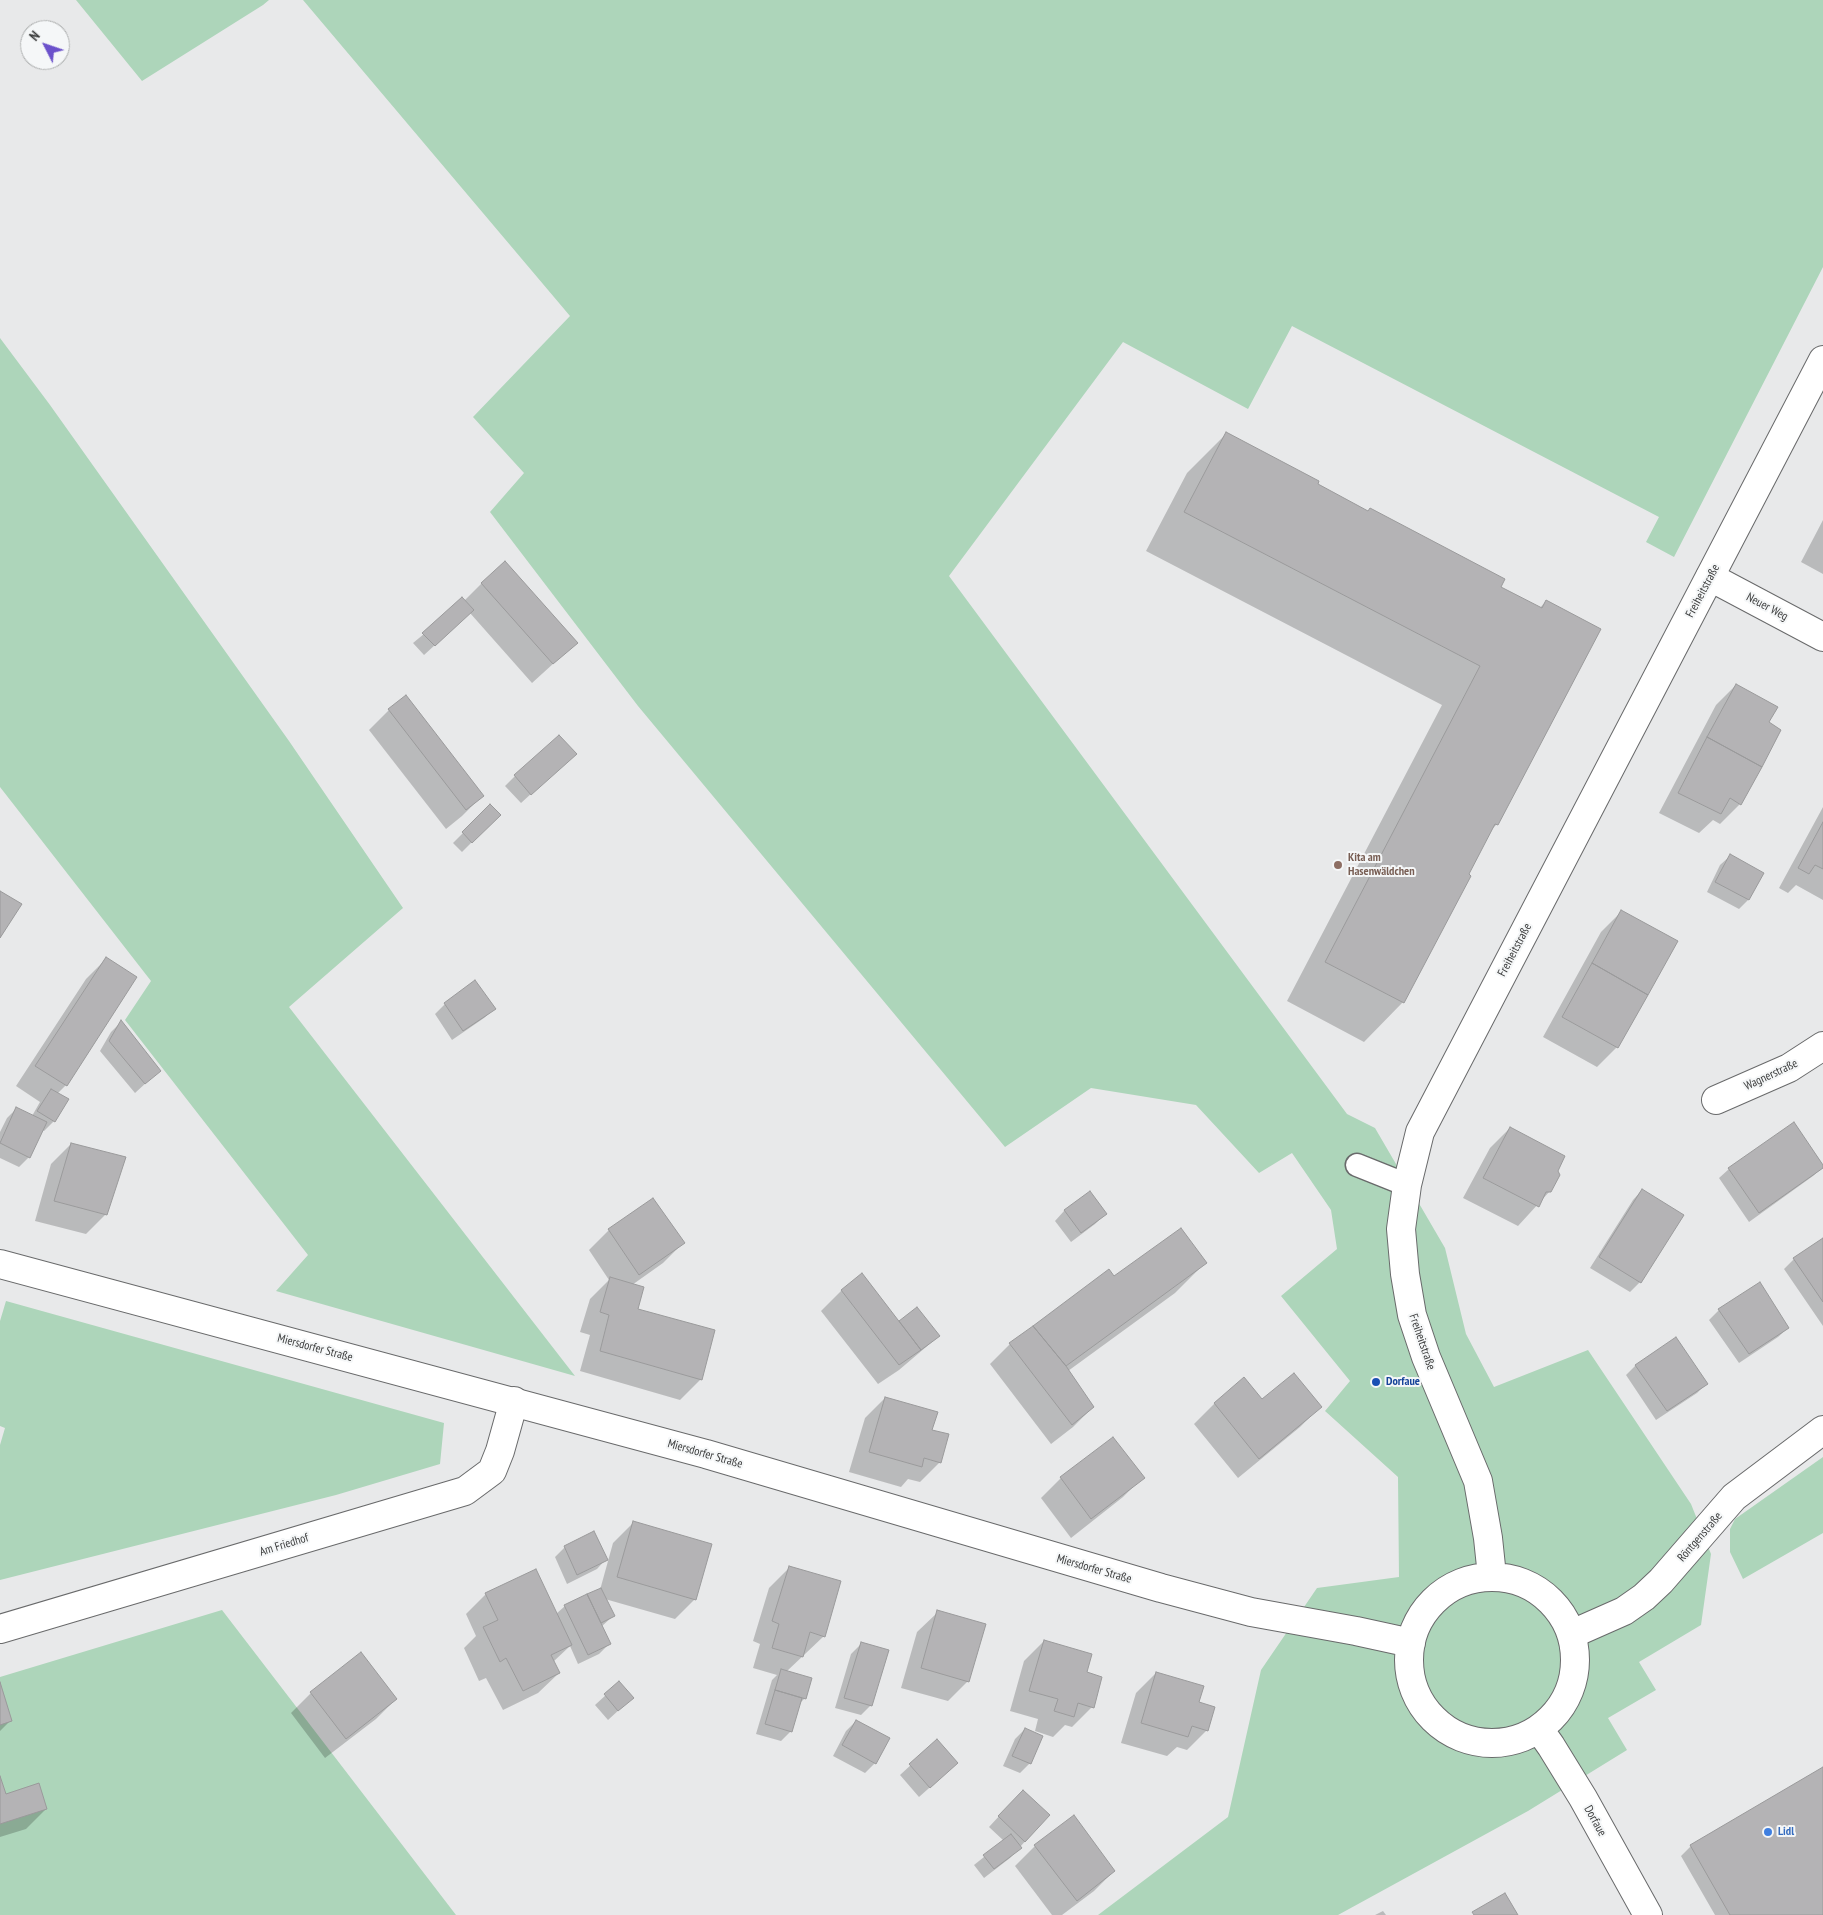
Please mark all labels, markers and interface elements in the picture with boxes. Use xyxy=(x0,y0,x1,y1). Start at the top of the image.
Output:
north arrow xyxy=(20,20,70,70)
text: N xyxy=(25,27,44,45)
street label: Freiheitstraße xyxy=(1683,562,1723,620)
street label: Neuer Weg xyxy=(1744,590,1790,624)
place label: Kita am Hasenwäldchen xyxy=(1348,851,1415,879)
marker: Kita am Hasenwäldchen xyxy=(1332,859,1344,871)
street label: Freiheitstraße xyxy=(1495,921,1535,979)
street label: Wagnerstraße xyxy=(1742,1056,1800,1094)
street label: Freiheitstraße xyxy=(1406,1312,1438,1372)
street label: Miersdorfer Straße xyxy=(276,1331,354,1365)
place label: Dorfaue xyxy=(1386,1375,1420,1389)
marker: Dorfaue xyxy=(1370,1376,1382,1388)
street label: Miersdorfer Straße xyxy=(666,1436,744,1472)
street label: Röntgenstraße xyxy=(1675,1509,1725,1565)
street label: Am Friedhof xyxy=(258,1531,310,1559)
street label: Miersdorfer Straße xyxy=(1055,1551,1133,1587)
street label: Dorfaue xyxy=(1581,1803,1609,1839)
place label: Lidl xyxy=(1778,1825,1794,1839)
marker: Lidl xyxy=(1762,1826,1774,1838)

